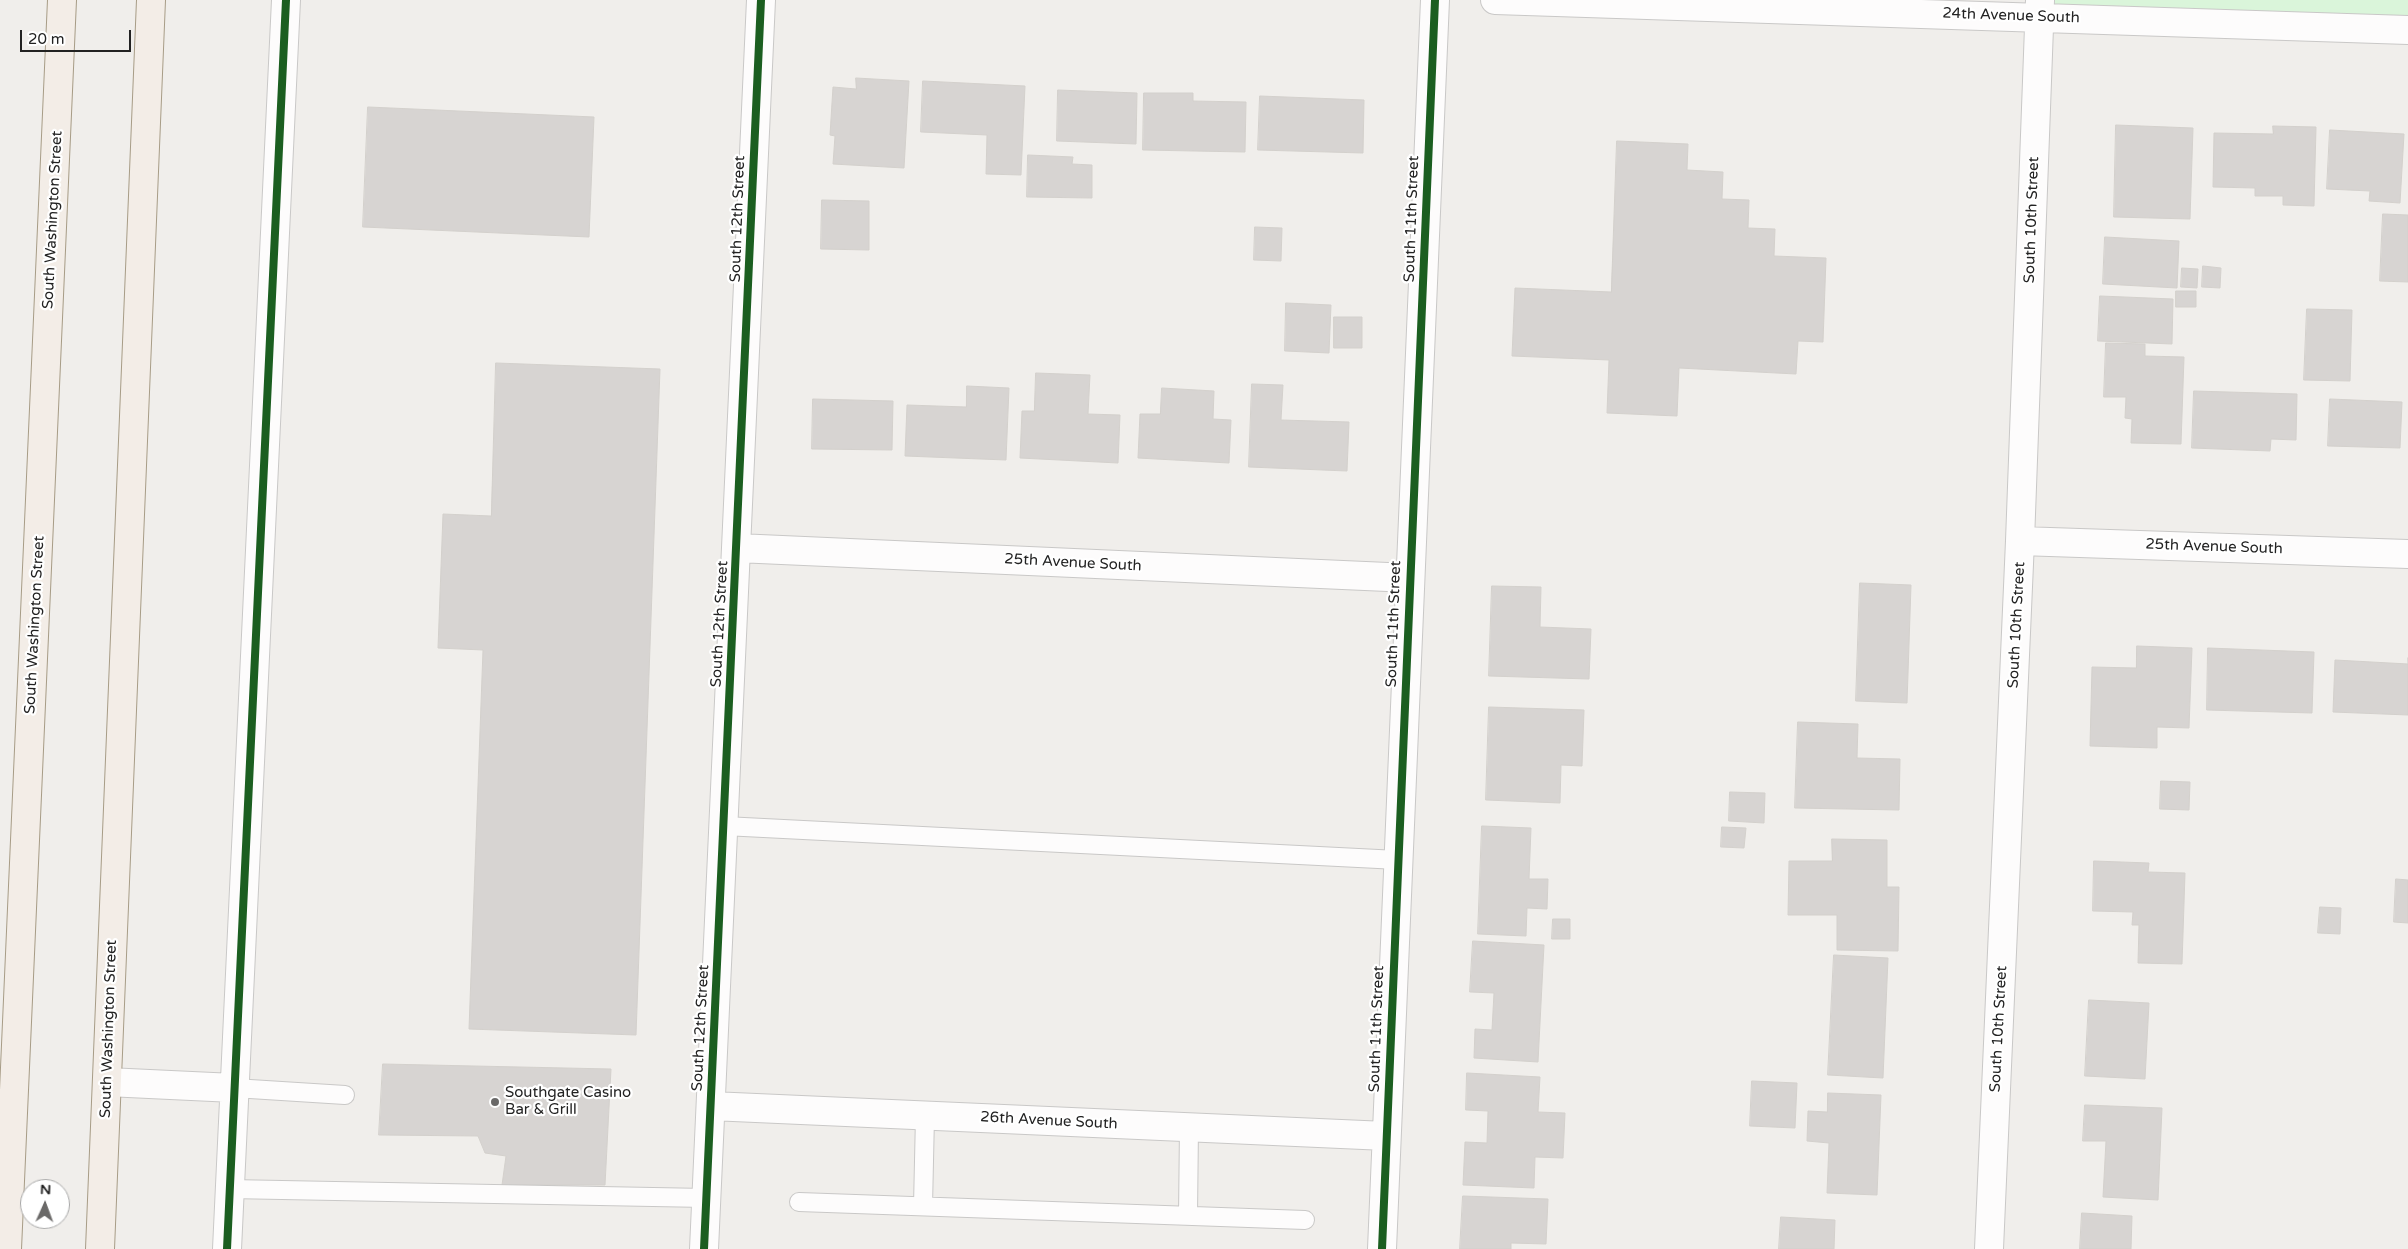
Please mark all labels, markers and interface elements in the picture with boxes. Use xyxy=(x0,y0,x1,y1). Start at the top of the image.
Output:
street label: 24th Avenue South xyxy=(1942,5,2080,27)
scale bar xyxy=(22,20,134,52)
text: 20 m xyxy=(28,30,65,48)
street label: South Washington Street xyxy=(39,130,67,310)
street label: South 12th Street xyxy=(727,155,749,283)
street label: South 11th Street xyxy=(1401,155,1423,283)
street label: South 10th Street xyxy=(2021,156,2043,284)
street label: South Washington Street xyxy=(21,535,49,715)
street label: 25th Avenue South xyxy=(2145,536,2283,558)
street label: 25th Avenue South xyxy=(1004,550,1142,576)
street label: South 12th Street xyxy=(708,560,732,688)
street label: South 11th Street xyxy=(1383,560,1405,688)
street label: South 10th Street xyxy=(2005,561,2029,689)
street label: South Washington Street xyxy=(97,939,121,1119)
street label: South 12th Street xyxy=(689,964,713,1092)
street label: South 11th Street xyxy=(1366,965,1388,1093)
street label: South 10th Street xyxy=(1987,965,2011,1093)
place label: Southgate Casino Bar & Grill xyxy=(505,1084,631,1119)
marker: Southgate Casino Bar & Grill xyxy=(489,1096,501,1108)
street label: 26th Avenue South xyxy=(980,1108,1118,1134)
north arrow xyxy=(20,1179,70,1229)
text: N xyxy=(40,1181,51,1198)

